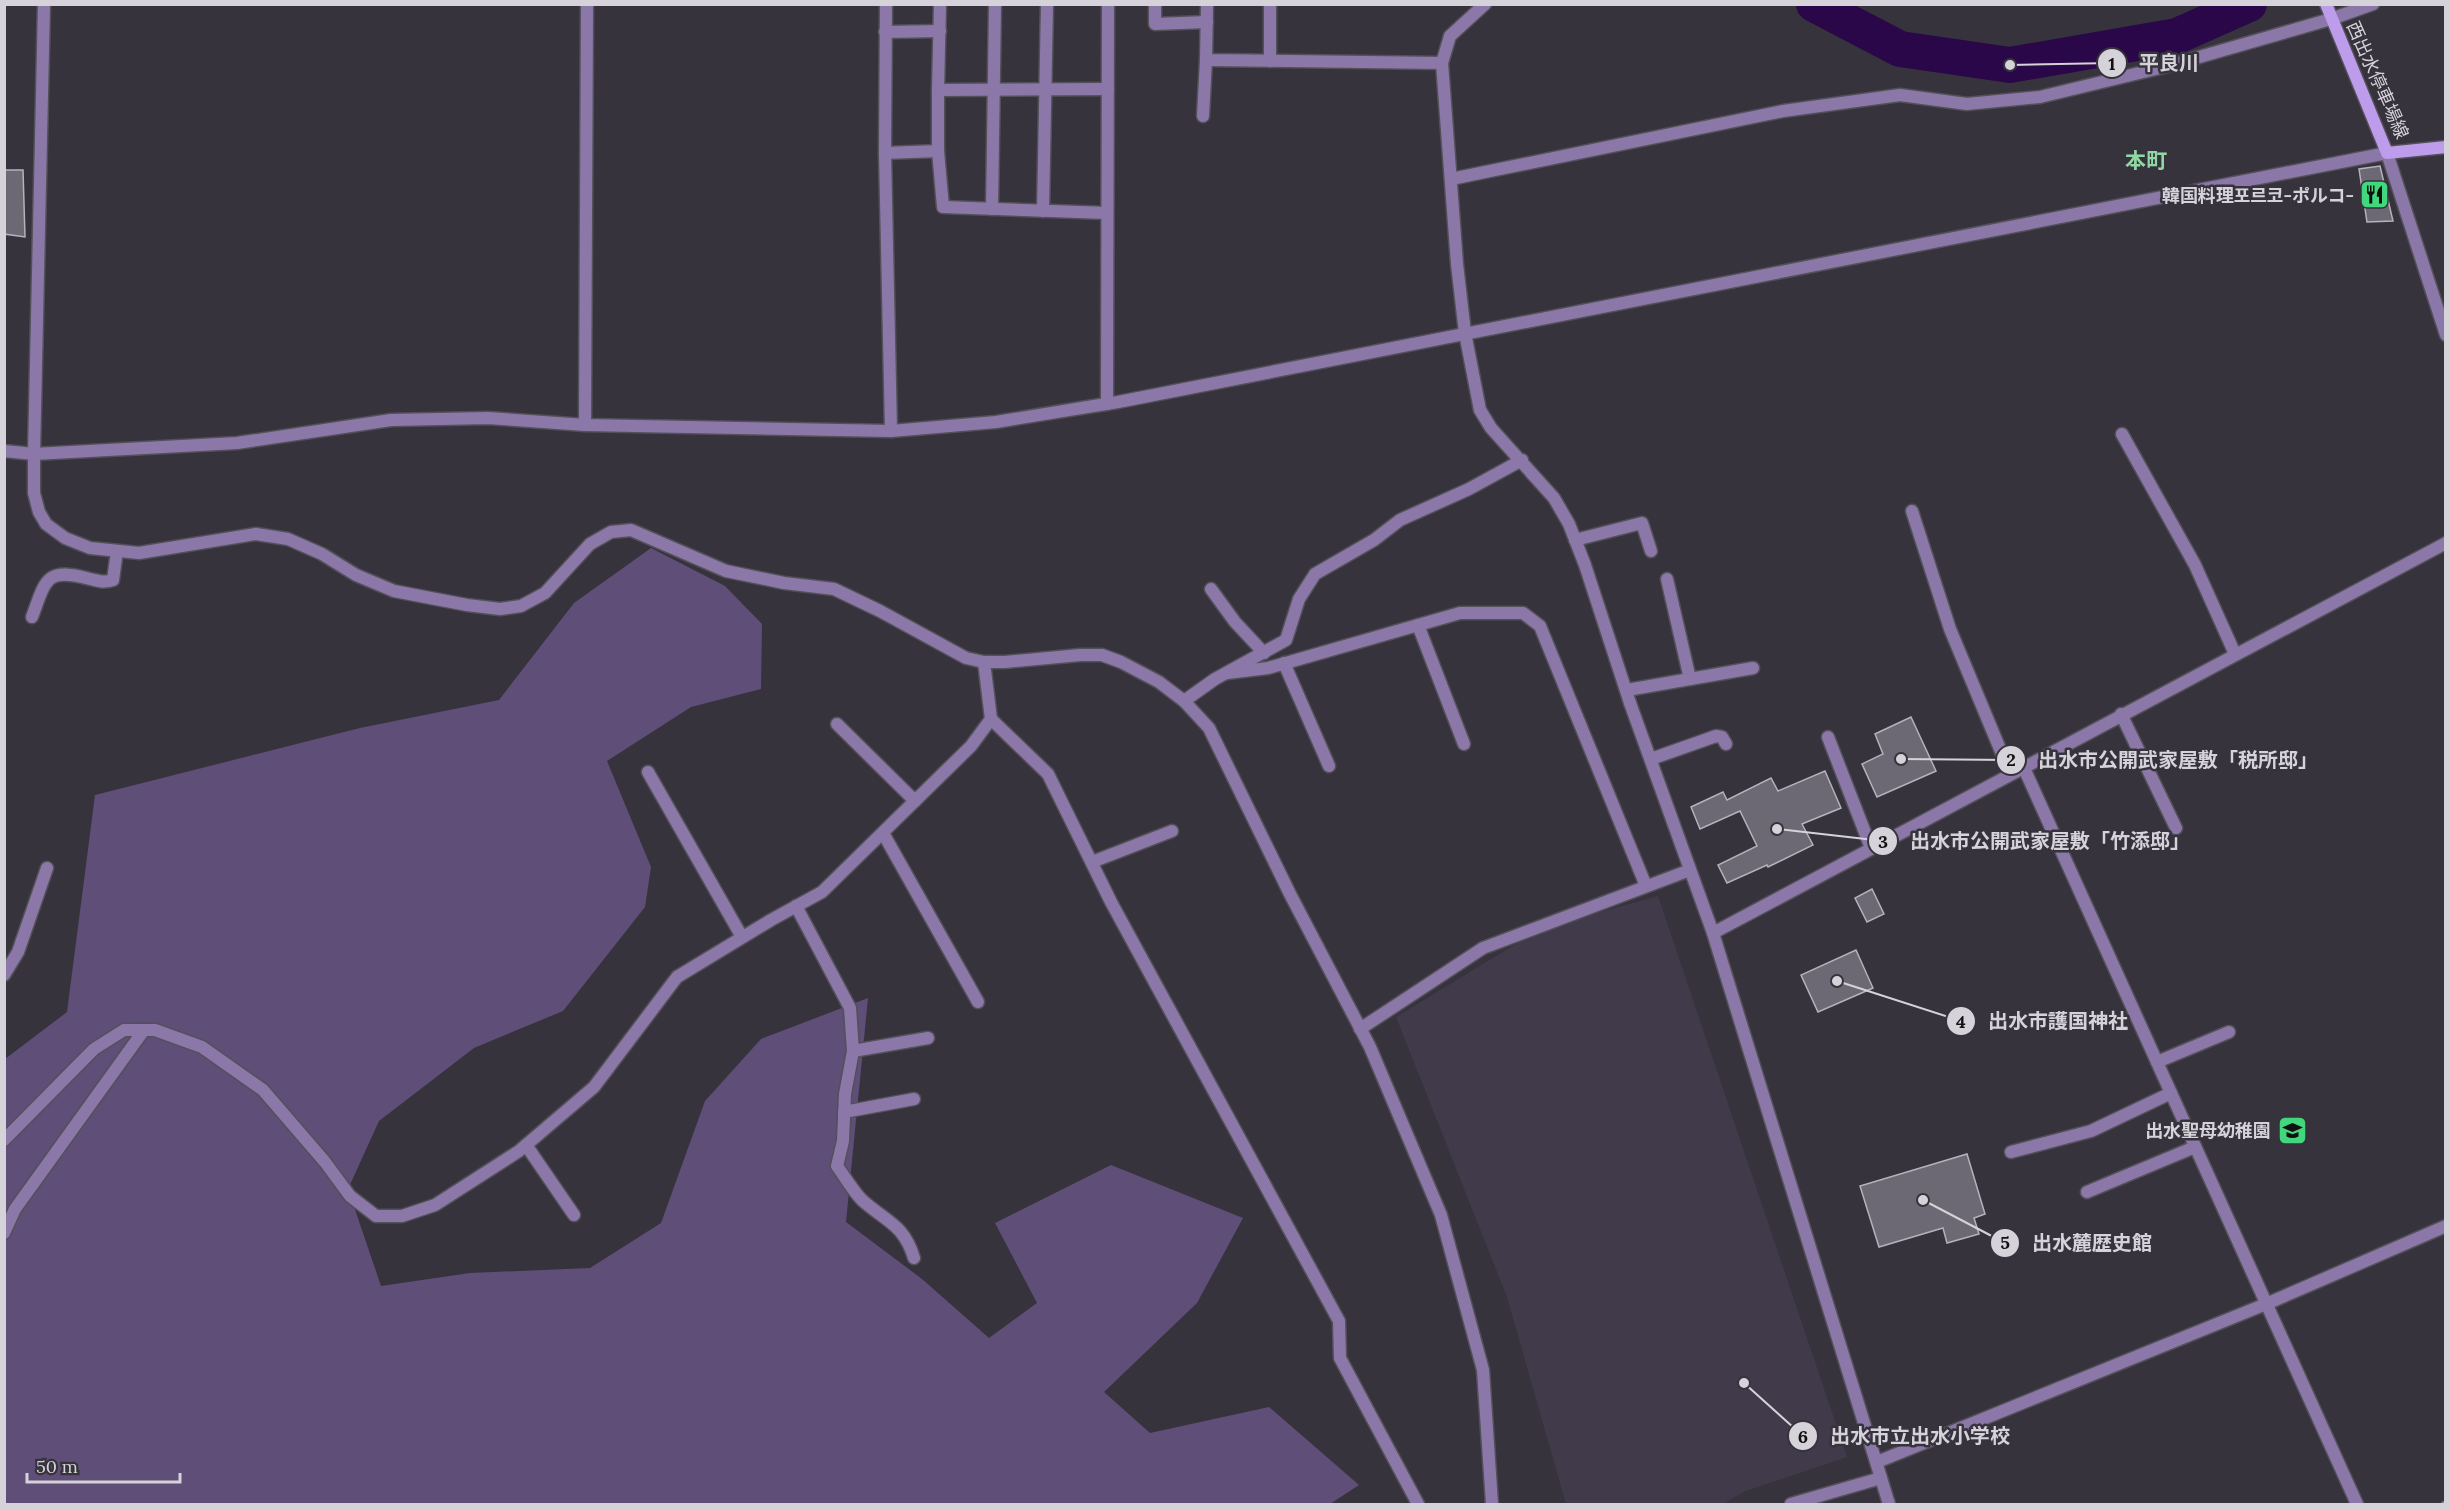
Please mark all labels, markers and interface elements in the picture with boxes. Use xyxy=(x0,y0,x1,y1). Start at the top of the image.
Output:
street label: 西出水停車場線 xyxy=(2342,18,2414,142)
callout: 平良川 xyxy=(2097,44,2211,82)
text: 平良川 xyxy=(2139,50,2199,75)
text: 1 xyxy=(2108,52,2116,75)
district label: 本町 xyxy=(2125,147,2167,174)
restaurant icon: 韓国料理포르코-ポルコ- xyxy=(2359,179,2391,211)
place label: 韓国料理포르코-ポルコ- xyxy=(2162,184,2354,207)
callout: 出水市公開武家屋敷「税所邸」 xyxy=(1996,741,2330,779)
text: 出水市公開武家屋敷「税所邸」 xyxy=(2038,747,2318,772)
text: 2 xyxy=(2006,748,2016,771)
callout: 出水市公開武家屋敷「竹添邸」 xyxy=(1868,822,2202,860)
text: 出水市公開武家屋敷「竹添邸」 xyxy=(1910,828,2190,853)
text: 3 xyxy=(1878,830,1888,853)
callout: 出水市護国神社 xyxy=(1946,1002,2140,1040)
text: 出水市護国神社 xyxy=(1988,1008,2128,1033)
text: 4 xyxy=(1956,1010,1966,1033)
school or university icon: 出水聖母幼稚園 xyxy=(2276,1114,2308,1146)
place label: 出水聖母幼稚園 xyxy=(2145,1119,2271,1142)
callout: 出水麓歴史館 xyxy=(1990,1224,2164,1262)
text: 出水麓歴史館 xyxy=(2032,1230,2152,1255)
text: 5 xyxy=(2000,1231,2010,1254)
callout: 出水市立出水小学校 xyxy=(1788,1417,2022,1455)
text: 出水市立出水小学校 xyxy=(1830,1423,2010,1448)
text: 6 xyxy=(1798,1425,1808,1448)
scale bar xyxy=(27,1446,180,1484)
text: 50 m xyxy=(36,1455,78,1478)

